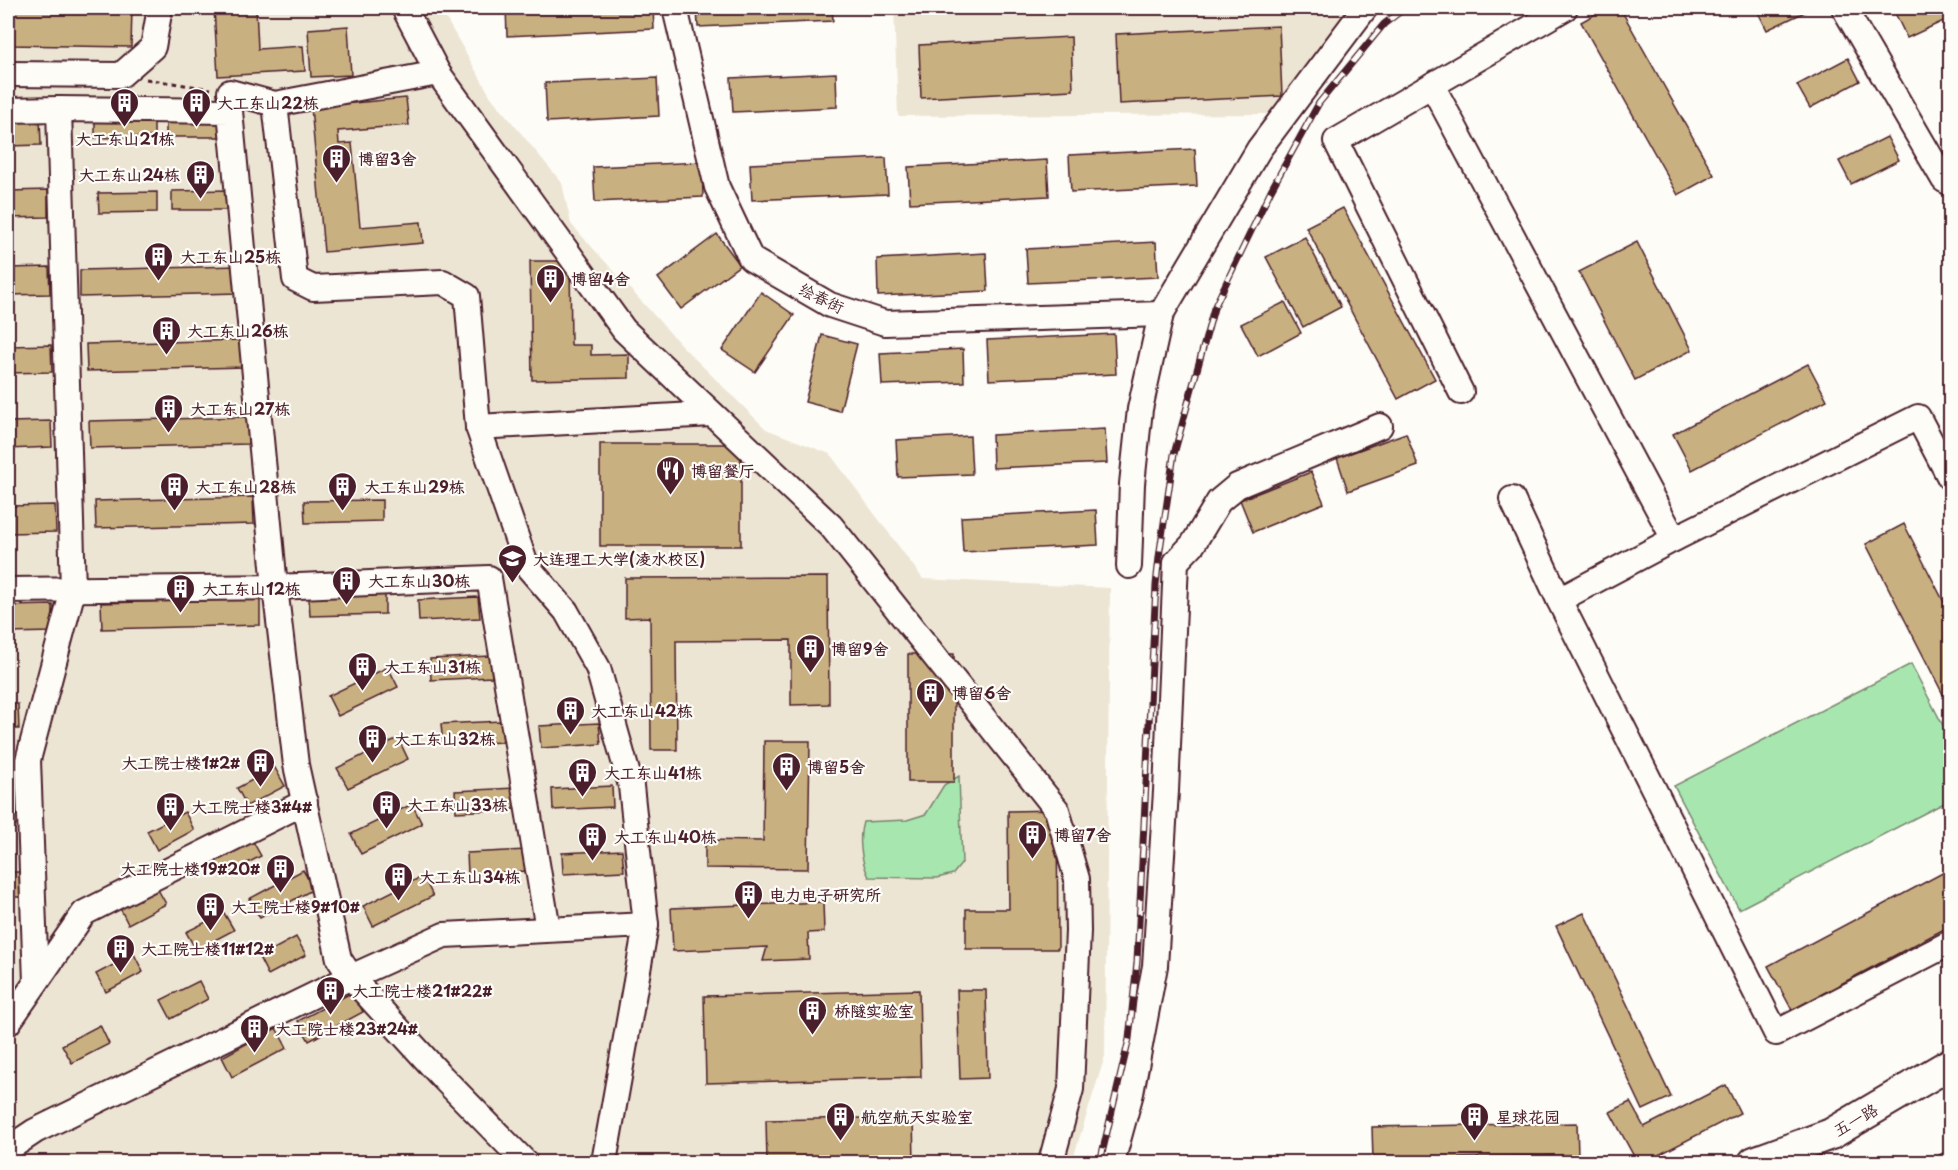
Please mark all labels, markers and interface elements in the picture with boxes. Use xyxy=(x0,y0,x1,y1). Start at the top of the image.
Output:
building icon: 大工东山21栋 xyxy=(109,86,141,128)
building icon: 大工东山22栋 xyxy=(180,86,212,128)
place label: 大工东山22栋 xyxy=(217,90,319,114)
place label: 大工东山21栋 xyxy=(76,126,174,150)
building icon: 博留3舍 xyxy=(321,142,353,184)
place label: 博留3舍 xyxy=(358,146,416,170)
building icon: 大工东山24栋 xyxy=(185,158,217,200)
place label: 大工东山24栋 xyxy=(78,162,180,186)
building icon: 大工东山25栋 xyxy=(143,240,175,282)
place label: 大工东山25栋 xyxy=(180,244,281,268)
building icon: 博留4舍 xyxy=(534,262,566,304)
place label: 博留4舍 xyxy=(571,266,630,290)
street label: 绘春街 xyxy=(795,276,849,318)
building icon: 大工东山26栋 xyxy=(150,314,182,356)
place label: 大工东山26栋 xyxy=(187,318,289,342)
building icon: 大工东山27栋 xyxy=(153,392,185,434)
place label: 大工东山27栋 xyxy=(190,396,290,420)
restaurant icon: 博留餐厅 xyxy=(654,454,686,496)
place label: 博留餐厅 xyxy=(691,458,755,482)
building icon: 大工东山28栋 xyxy=(158,470,190,512)
building icon: 大工东山29栋 xyxy=(327,470,359,512)
place label: 大工东山28栋 xyxy=(195,474,296,498)
place label: 大工东山29栋 xyxy=(364,474,465,498)
school or university icon: 大连理工大学(凌水校区) xyxy=(496,542,528,584)
place label: 大连理工大学(凌水校区) xyxy=(533,546,705,570)
building icon: 大工东山30栋 xyxy=(331,564,363,606)
place label: 大工东山30栋 xyxy=(368,568,470,592)
building icon: 大工东山12栋 xyxy=(165,572,197,614)
place label: 大工东山12栋 xyxy=(202,576,301,600)
building icon: 博留9舍 xyxy=(794,632,826,674)
place label: 博留9舍 xyxy=(831,636,889,660)
building icon: 大工东山31栋 xyxy=(347,650,379,692)
place label: 大工东山31栋 xyxy=(384,654,481,678)
building icon: 博留6舍 xyxy=(915,676,947,718)
place label: 博留6舍 xyxy=(952,680,1011,704)
building icon: 大工东山42栋 xyxy=(554,694,586,736)
place label: 大工东山42栋 xyxy=(591,698,693,722)
building icon: 大工东山32栋 xyxy=(357,722,389,764)
place label: 大工东山32栋 xyxy=(394,726,495,750)
building icon: 大工院士楼1#2# xyxy=(245,746,277,788)
place label: 大工院士楼1#2# xyxy=(121,750,240,774)
building icon: 博留5舍 xyxy=(770,750,802,792)
place label: 博留5舍 xyxy=(807,754,865,778)
building icon: 大工东山41栋 xyxy=(567,756,599,798)
place label: 大工东山41栋 xyxy=(604,760,702,784)
building icon: 大工东山33栋 xyxy=(370,788,402,830)
building icon: 大工院士楼3#4# xyxy=(154,790,186,832)
place label: 大工东山33栋 xyxy=(407,792,508,816)
place label: 大工院士楼3#4# xyxy=(191,794,312,818)
building icon: 博留7舍 xyxy=(1017,818,1049,860)
building icon: 大工东山40栋 xyxy=(577,820,609,862)
place label: 博留7舍 xyxy=(1054,822,1111,846)
place label: 大工东山40栋 xyxy=(614,824,717,848)
building icon: 大工院士楼19#20# xyxy=(265,852,297,894)
place label: 大工院士楼19#20# xyxy=(120,856,260,880)
building icon: 大工东山34栋 xyxy=(382,860,414,902)
place label: 大工东山34栋 xyxy=(419,864,520,888)
building icon: 电力电子研究所 xyxy=(732,878,764,920)
place label: 电力电子研究所 xyxy=(769,882,881,906)
building icon: 大工院士楼9#10# xyxy=(194,890,226,932)
place label: 大工院士楼9#10# xyxy=(231,894,360,918)
building icon: 大工院士楼11#12# xyxy=(104,932,136,974)
place label: 大工院士楼11#12# xyxy=(141,936,274,960)
building icon: 大工院士楼21#22# xyxy=(315,974,347,1016)
place label: 大工院士楼21#22# xyxy=(352,978,492,1002)
building icon: 桥隧实验室 xyxy=(797,994,829,1036)
place label: 桥隧实验室 xyxy=(834,998,914,1022)
building icon: 大工院士楼23#24# xyxy=(238,1012,270,1054)
place label: 大工院士楼23#24# xyxy=(275,1016,418,1040)
street label: 五一路 xyxy=(1828,1097,1882,1141)
building icon: 航空航天实验室 xyxy=(824,1100,856,1142)
building icon: 星球花园 xyxy=(1459,1100,1491,1142)
place label: 航空航天实验室 xyxy=(861,1104,973,1128)
place label: 星球花园 xyxy=(1496,1104,1560,1128)

